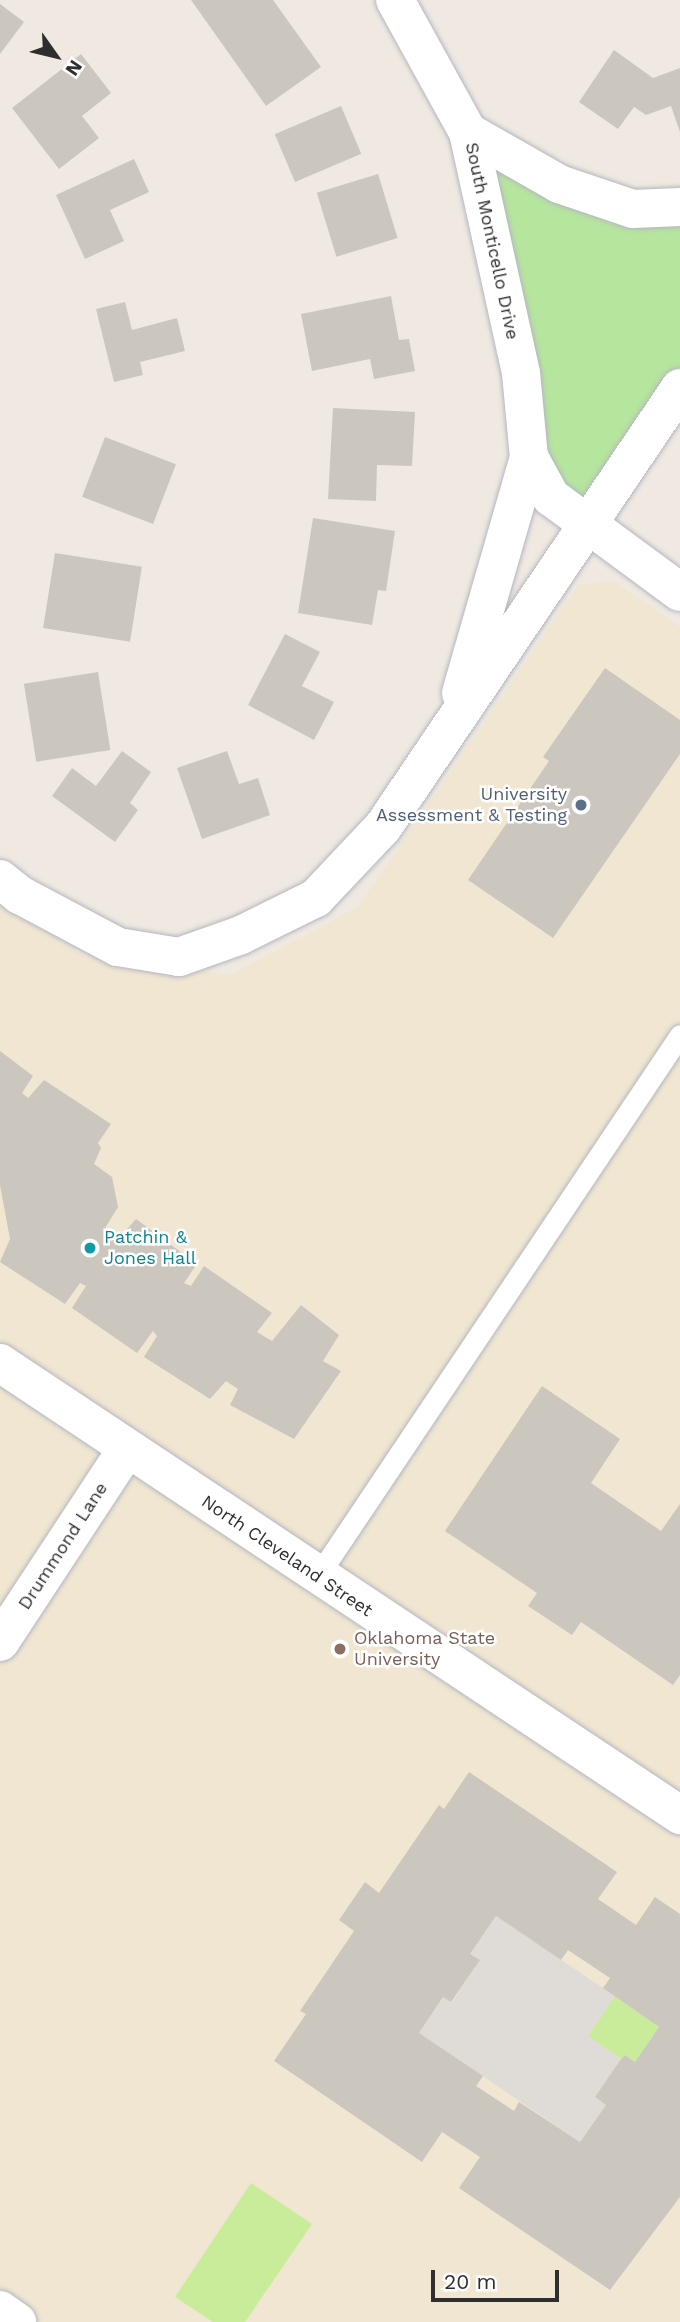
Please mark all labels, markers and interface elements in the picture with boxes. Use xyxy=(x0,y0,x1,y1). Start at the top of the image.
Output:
north arrow xyxy=(21,21,91,91)
text: N xyxy=(60,56,87,80)
street label: South Monticello Drive xyxy=(461,141,523,341)
place label: University Assessment & Testing xyxy=(375,784,567,826)
marker: University Assessment & Testing xyxy=(573,797,589,813)
place label: Patchin & Jones Hall xyxy=(104,1227,196,1270)
marker: Patchin & Jones Hall xyxy=(82,1240,98,1256)
street label: Drummond Lane xyxy=(14,1478,112,1614)
street label: North Cleveland Street xyxy=(197,1491,377,1621)
place label: Oklahoma State University xyxy=(354,1628,496,1670)
marker: Oklahoma State University xyxy=(332,1641,348,1657)
scale bar xyxy=(435,2256,563,2300)
text: 20 m xyxy=(444,2269,496,2294)

